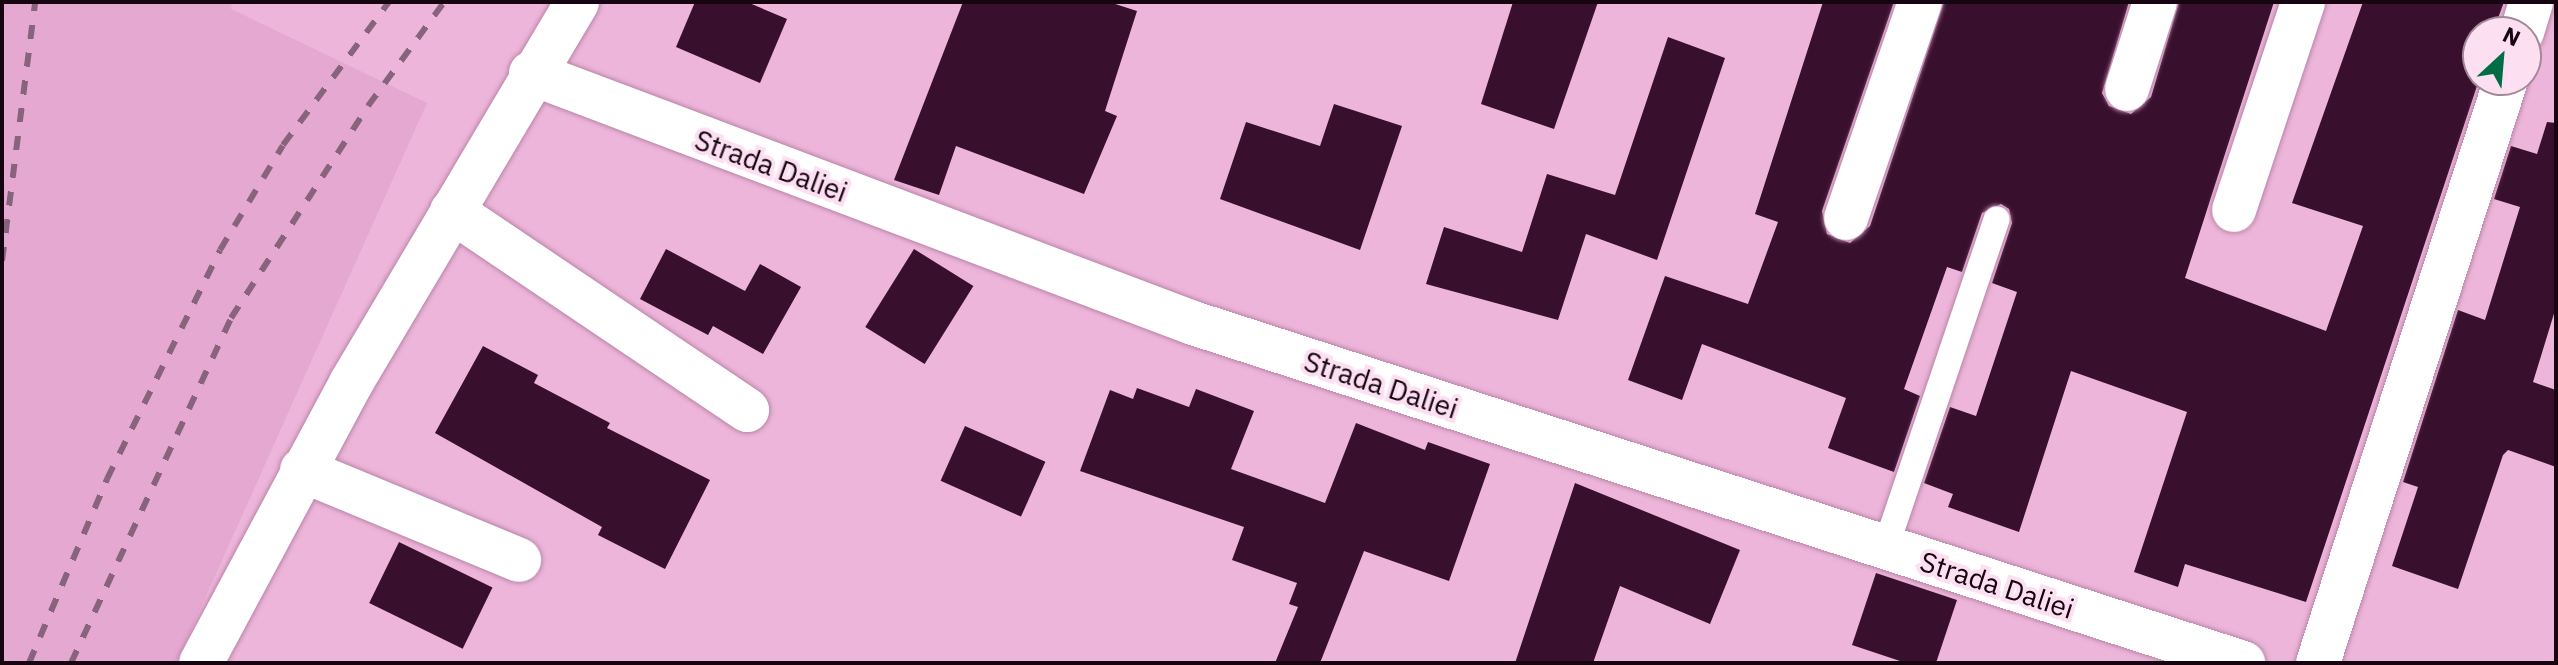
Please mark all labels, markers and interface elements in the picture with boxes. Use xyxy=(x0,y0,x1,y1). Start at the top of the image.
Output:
north arrow xyxy=(2462,16,2542,96)
text: N xyxy=(2498,19,2525,52)
street label: Strada Daliei xyxy=(690,123,852,209)
street label: Strada Daliei xyxy=(1300,344,1462,426)
street label: Strada Daliei xyxy=(1916,544,2078,626)

